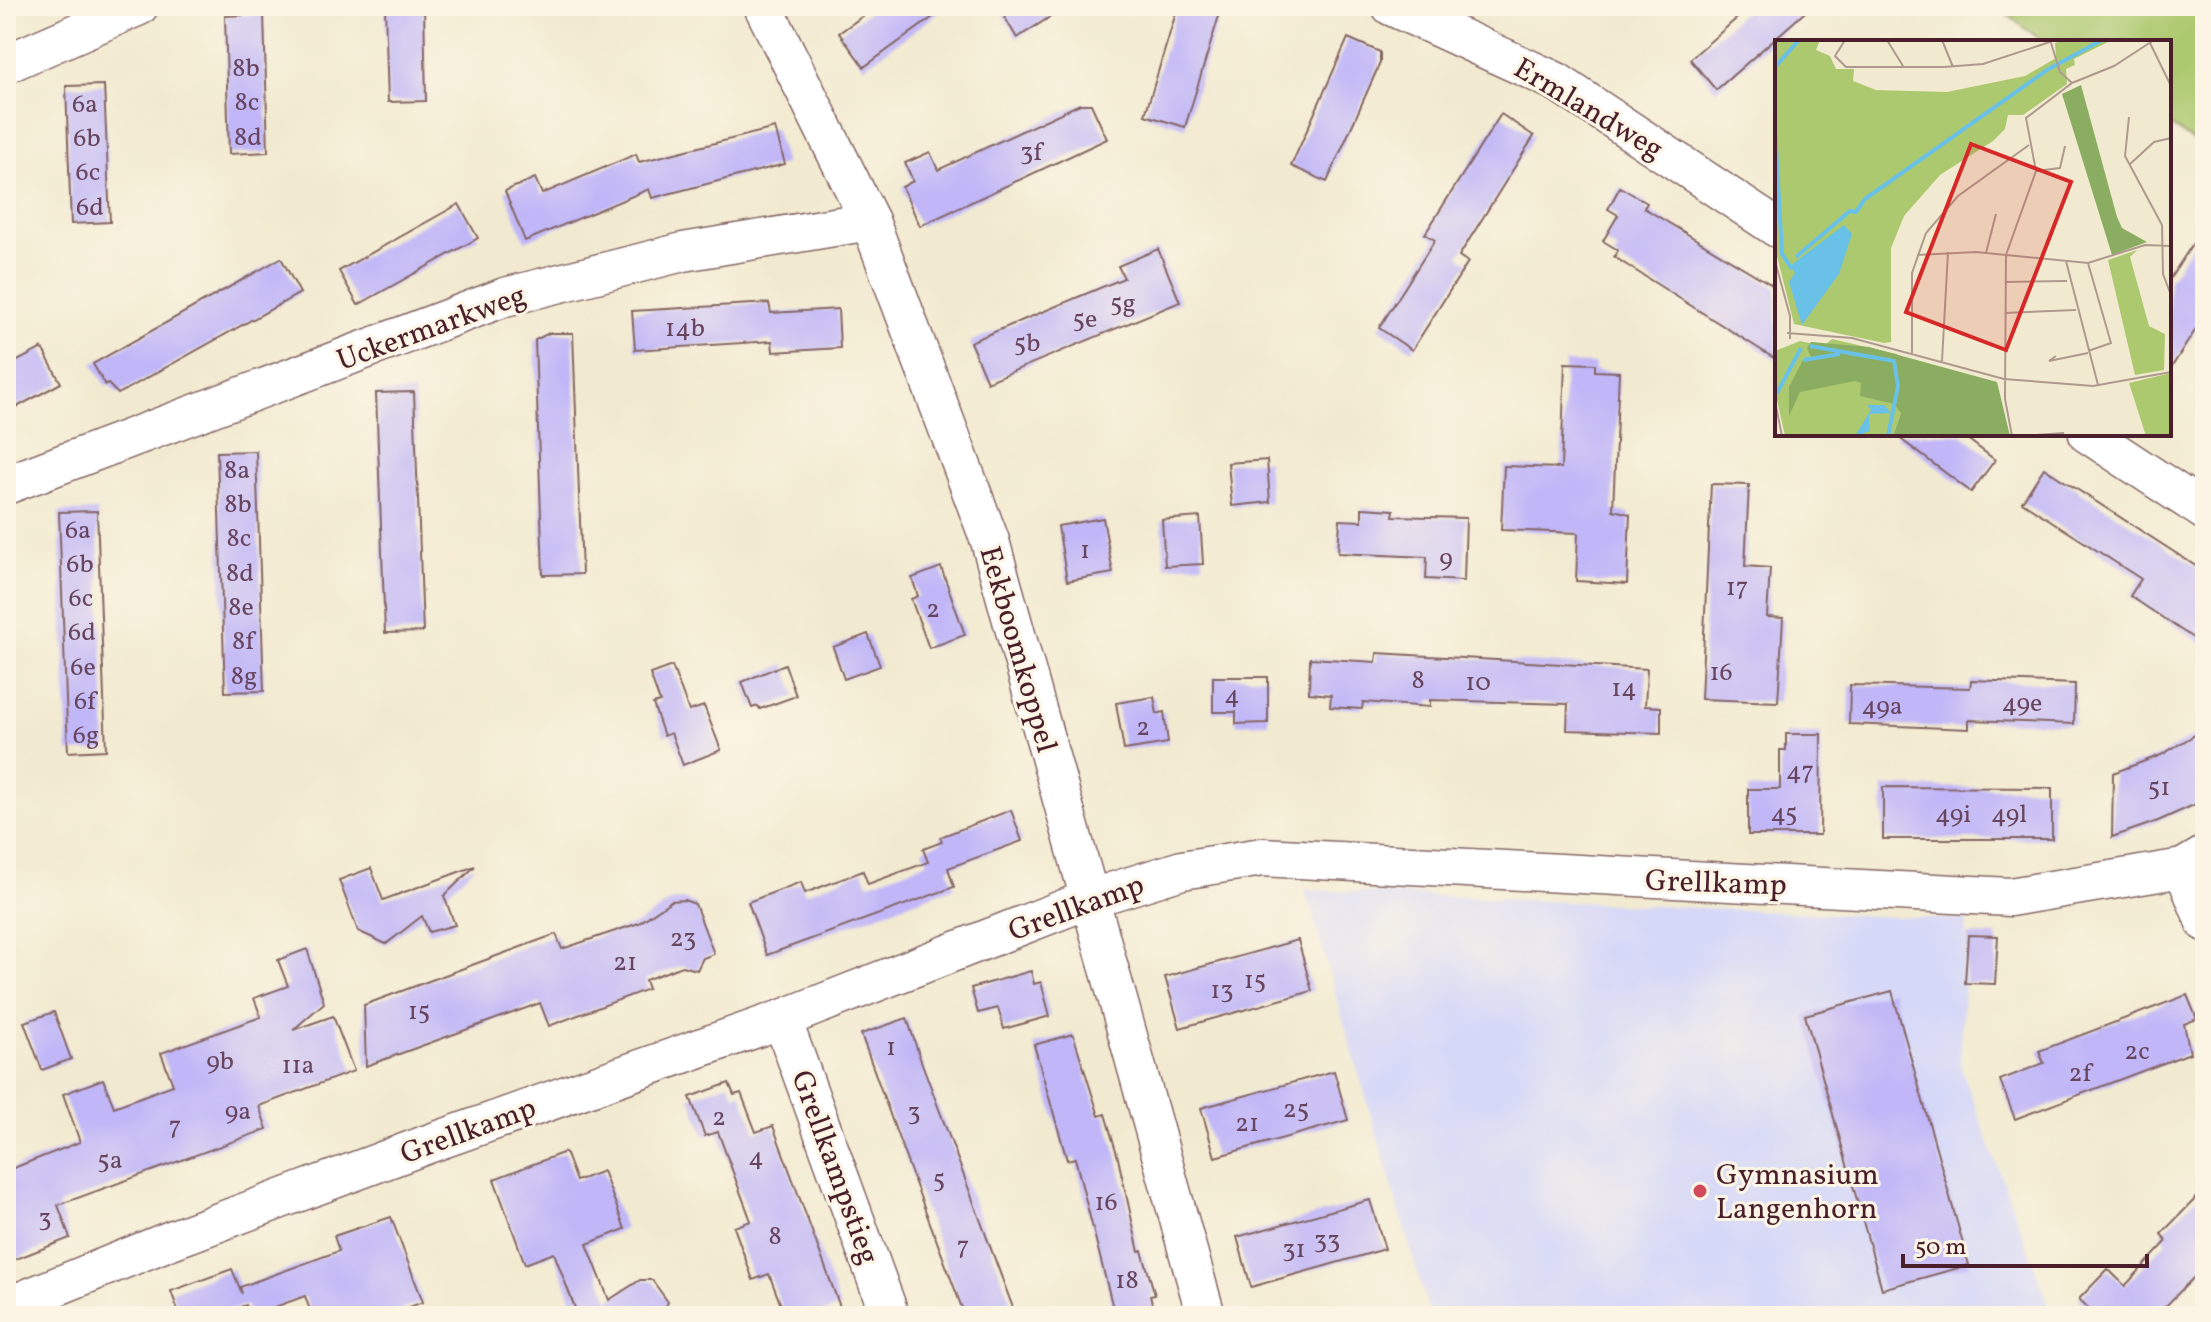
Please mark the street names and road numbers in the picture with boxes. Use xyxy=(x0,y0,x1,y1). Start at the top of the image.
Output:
street label: Ermlandweg xyxy=(1505,48,1671,171)
street label: Uckermarkweg xyxy=(331,275,532,383)
street label: Eekboomkoppel xyxy=(968,541,1067,758)
street label: Grellkamp xyxy=(1644,861,1787,907)
street label: Grellkamp xyxy=(1003,865,1150,953)
street label: Grellkampstieg xyxy=(780,1065,889,1271)
street label: Grellkamp xyxy=(395,1088,542,1176)

